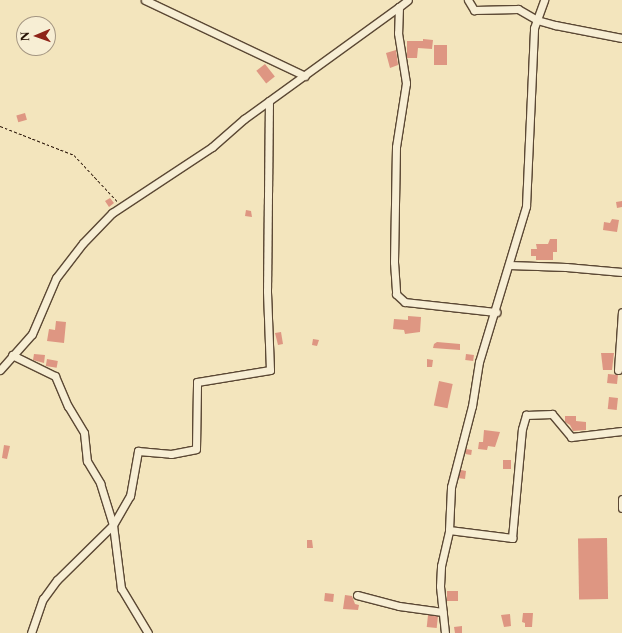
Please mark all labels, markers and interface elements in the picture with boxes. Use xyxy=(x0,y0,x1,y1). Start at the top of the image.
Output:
north arrow xyxy=(16,16,56,56)
text: N xyxy=(18,31,32,41)

